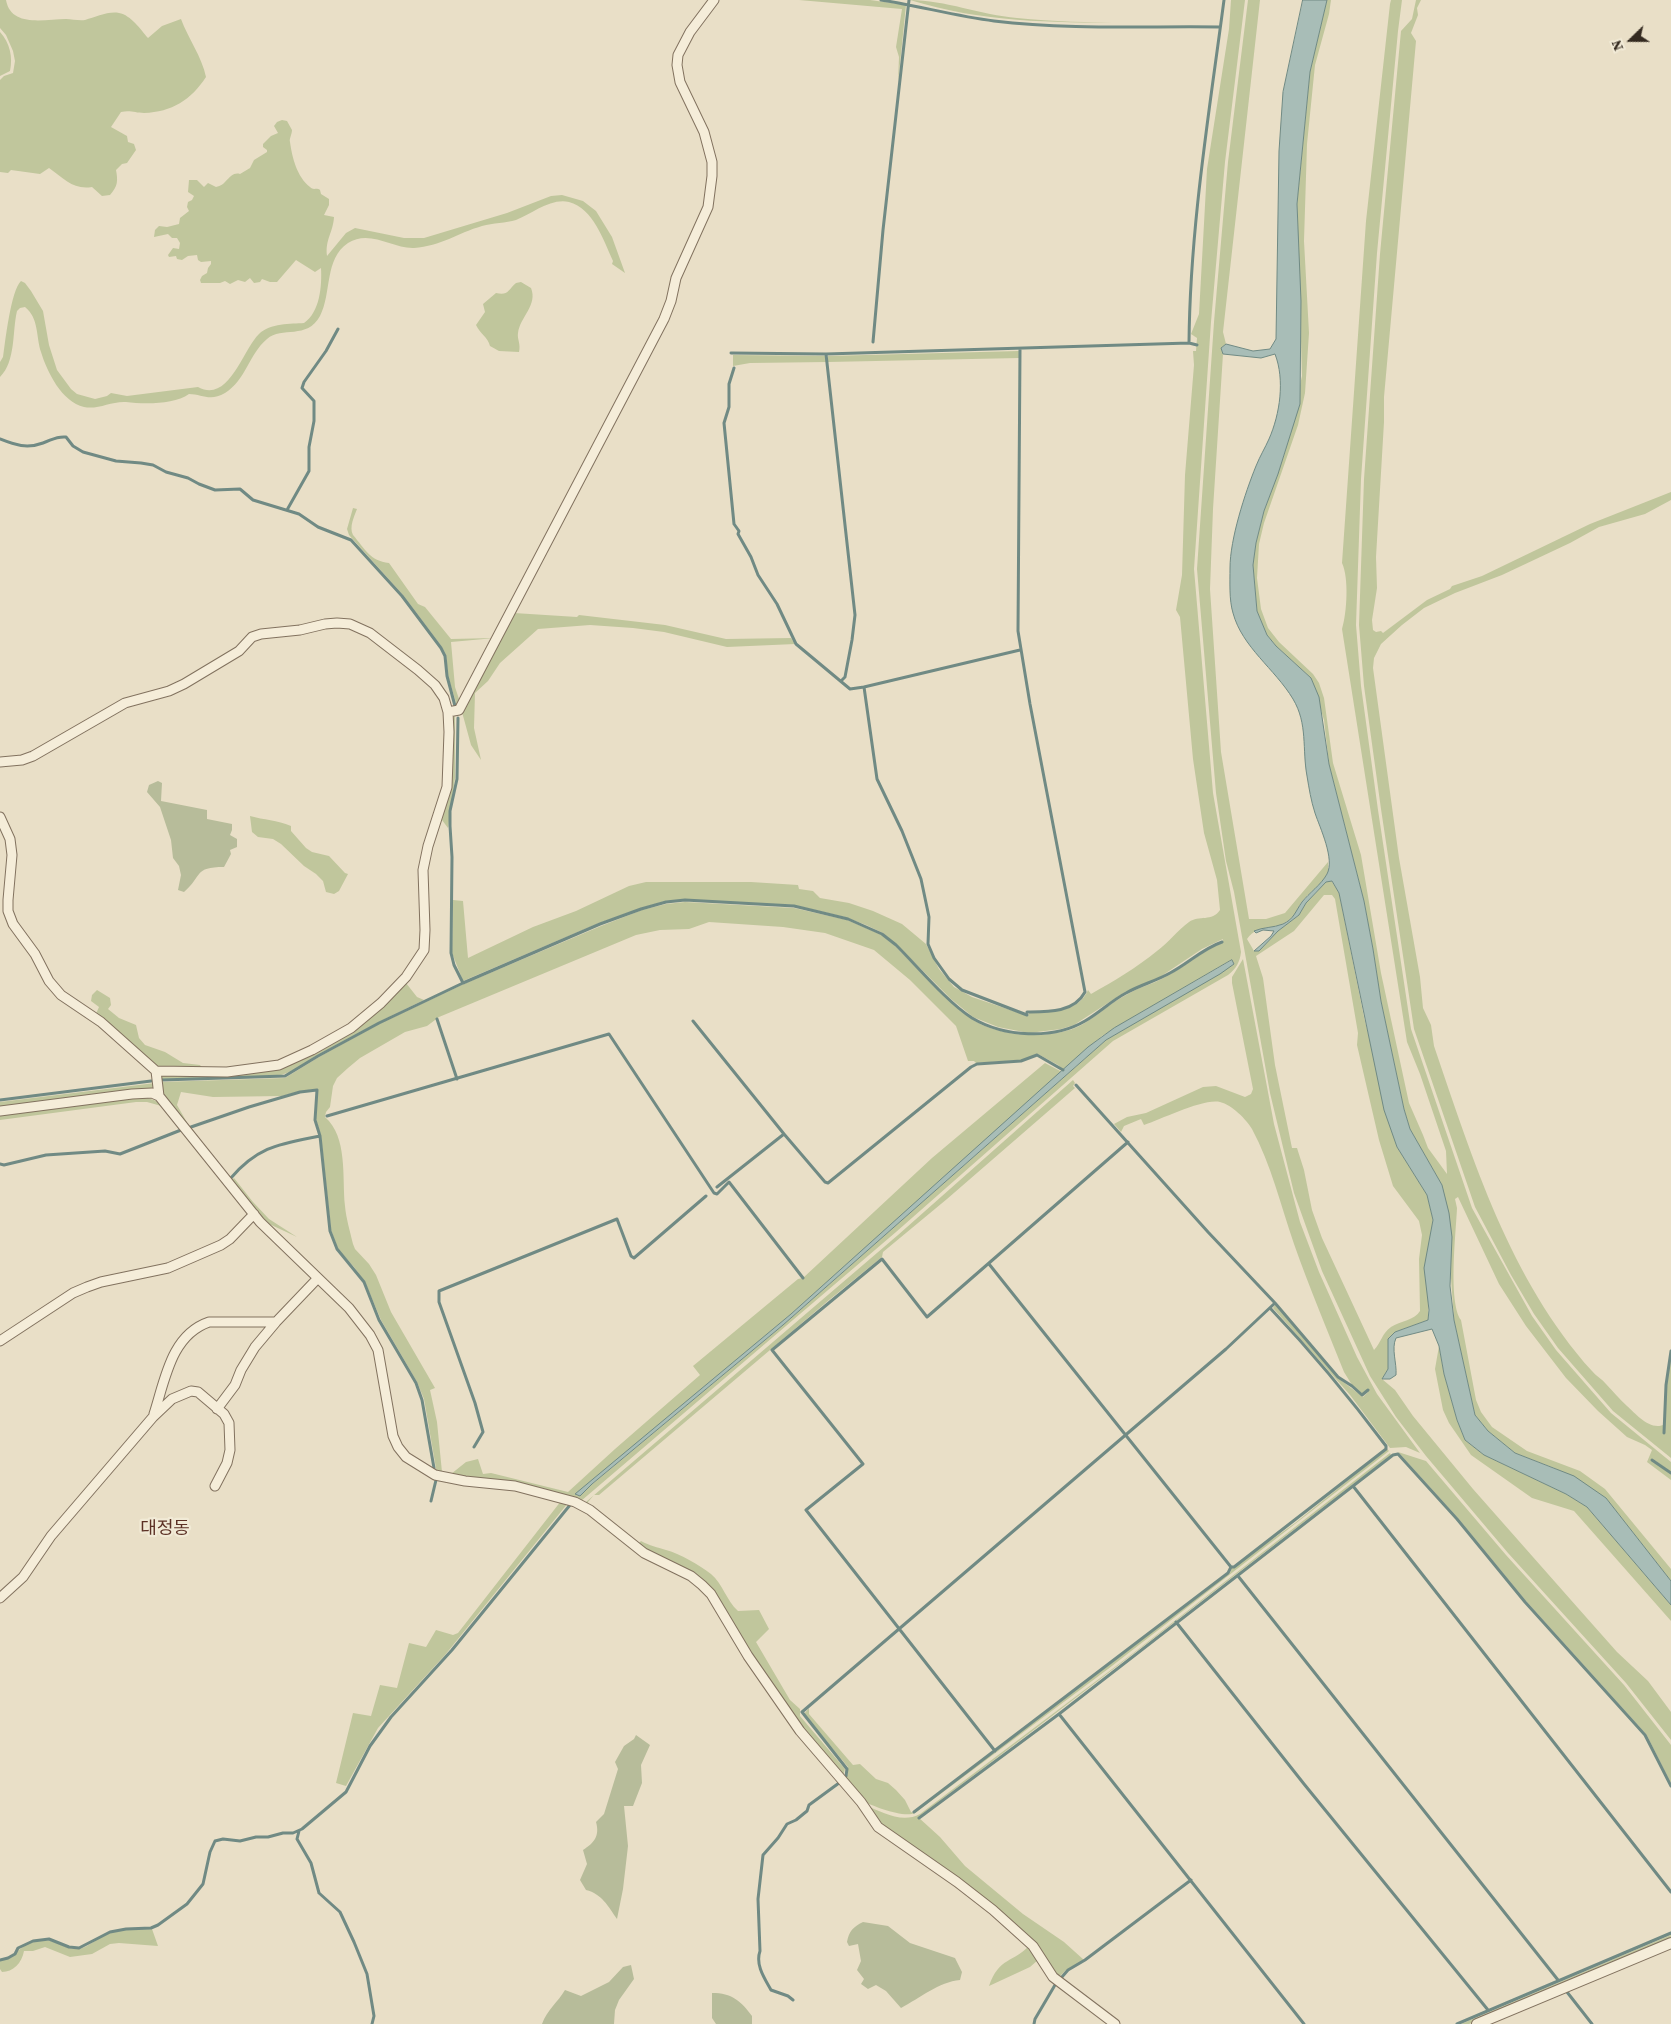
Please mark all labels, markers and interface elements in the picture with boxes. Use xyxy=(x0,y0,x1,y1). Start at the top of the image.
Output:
north arrow xyxy=(1606,15,1656,65)
text: N xyxy=(1606,37,1628,54)
district label: 대정동 xyxy=(140,1518,190,1540)

